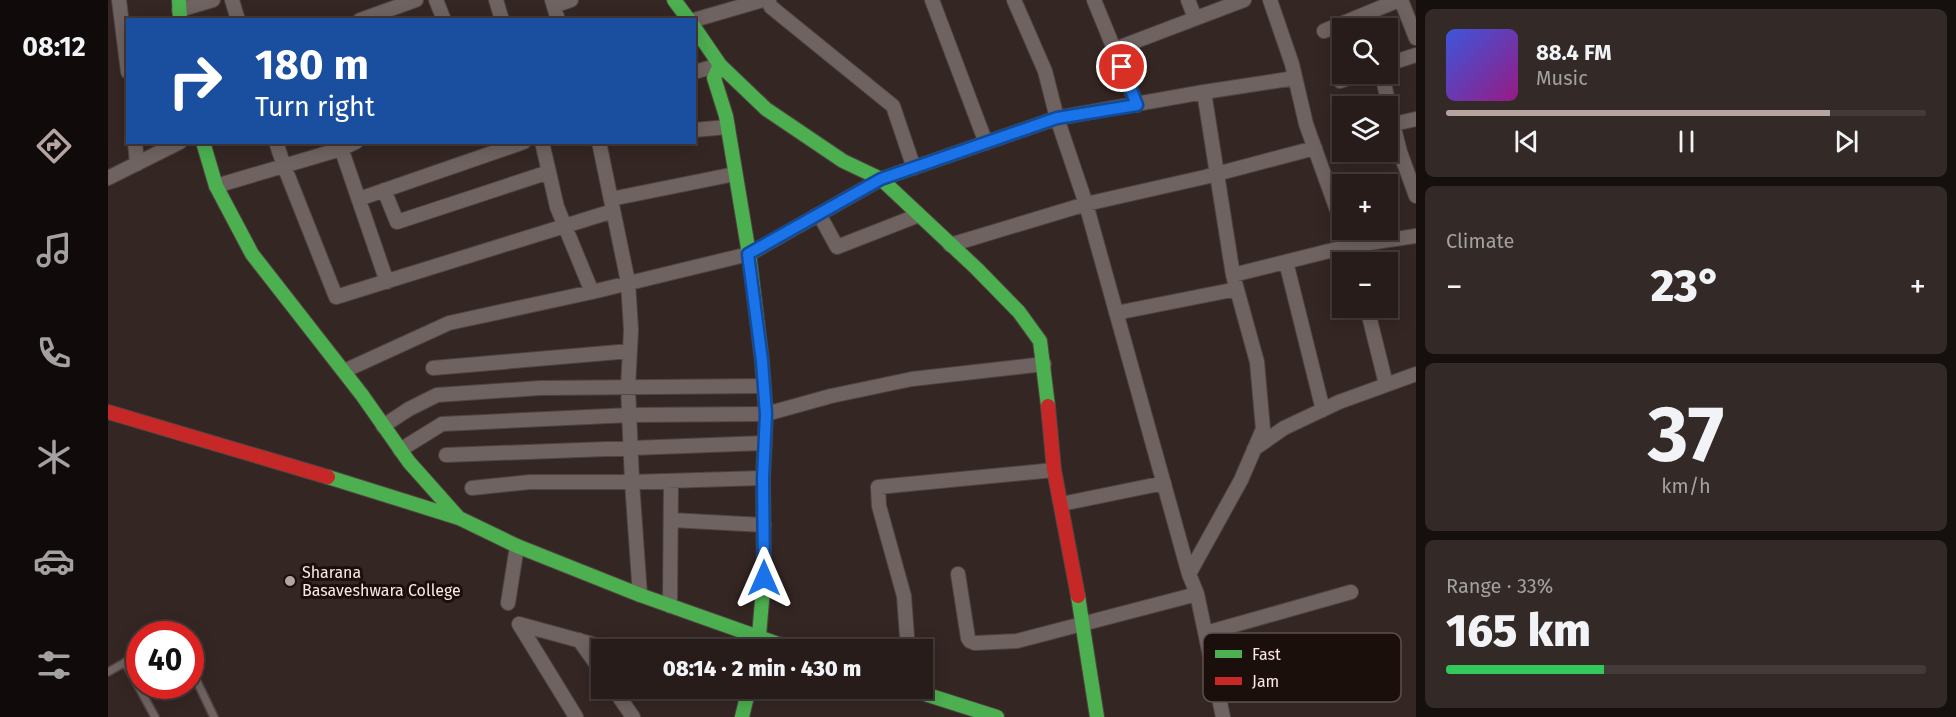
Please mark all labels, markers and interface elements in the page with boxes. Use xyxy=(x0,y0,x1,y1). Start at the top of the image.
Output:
map controls xyxy=(1332,18,1398,318)
button: search xyxy=(1332,18,1398,84)
text: 08:12 xyxy=(22,31,86,63)
text: 88.4 FM xyxy=(1536,39,1611,66)
text: 180 m xyxy=(255,40,369,90)
pin xyxy=(1096,41,1147,92)
icon: right xyxy=(156,42,234,120)
icon: arrive xyxy=(1105,50,1138,83)
text: Music xyxy=(1536,66,1588,90)
text: Turn right xyxy=(255,91,375,123)
button: layers xyxy=(1332,96,1398,162)
icon: directions xyxy=(33,125,75,167)
icon: previous xyxy=(1510,125,1543,158)
icon: pause xyxy=(1670,125,1703,158)
icon: next xyxy=(1830,125,1863,158)
button: + xyxy=(1332,174,1398,240)
icon: music xyxy=(33,229,75,271)
text: Climate xyxy=(1446,229,1514,253)
button: − xyxy=(1332,252,1398,318)
text: 23° xyxy=(1651,259,1721,313)
text: − xyxy=(1446,267,1463,307)
text: + xyxy=(1910,267,1926,307)
icon: phone xyxy=(33,332,75,374)
text: 37 xyxy=(1648,388,1724,482)
icon: climate xyxy=(33,436,75,478)
text: km/h xyxy=(1661,474,1711,498)
icon: car xyxy=(33,540,75,582)
position arrow xyxy=(732,546,796,610)
place label: Sharana Basaveshwara College xyxy=(302,563,461,600)
marker: Sharana Basaveshwara College xyxy=(283,574,297,588)
text: Range · 33% xyxy=(1446,574,1553,598)
text: 165 km xyxy=(1446,604,1591,658)
speed limit sign: 40 xyxy=(126,621,204,699)
legend xyxy=(1203,633,1401,702)
icon: filters xyxy=(33,644,75,686)
text: Fast xyxy=(1252,645,1281,664)
text: 08:14 · 2 min · 430 m xyxy=(663,655,861,682)
text: Jam xyxy=(1252,672,1279,691)

